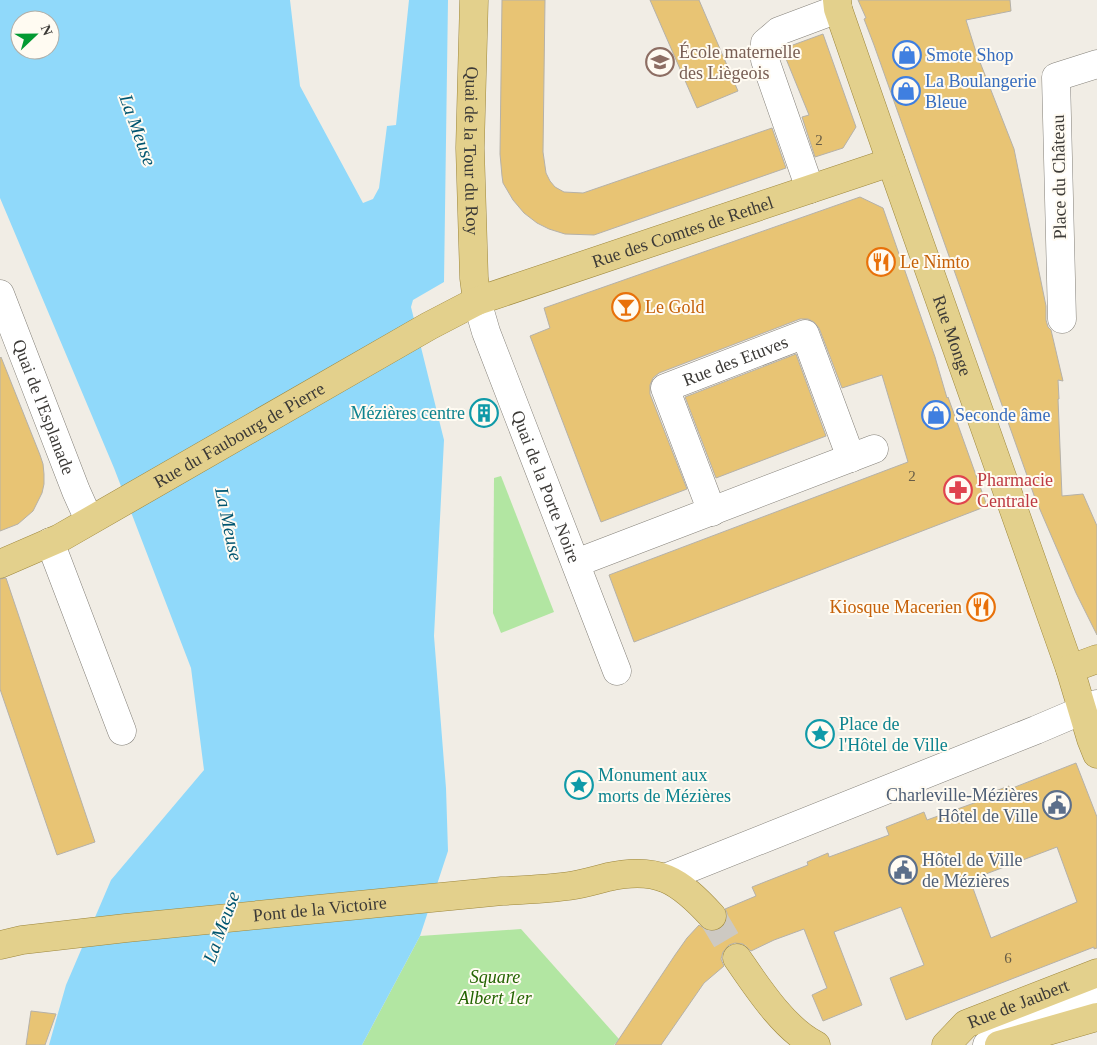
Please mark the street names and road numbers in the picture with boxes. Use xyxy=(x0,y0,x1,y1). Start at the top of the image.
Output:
street label: Quai de la Tour du Roy xyxy=(460,66,483,236)
street label: Place du Château xyxy=(1048,114,1070,240)
street label: Rue des Comtes de Rethel xyxy=(589,192,776,272)
street label: Rue Monge xyxy=(929,292,976,379)
street label: Rue des Etuves xyxy=(680,332,791,390)
street label: Quai de l'Esplanade xyxy=(8,336,79,477)
street label: Rue du Faubourg de Pierre xyxy=(150,378,328,492)
street label: Quai de la Porte Noire xyxy=(507,407,584,566)
street label: Pont de la Victoire xyxy=(252,892,388,925)
street label: Rue de Jaubert xyxy=(965,975,1072,1032)

